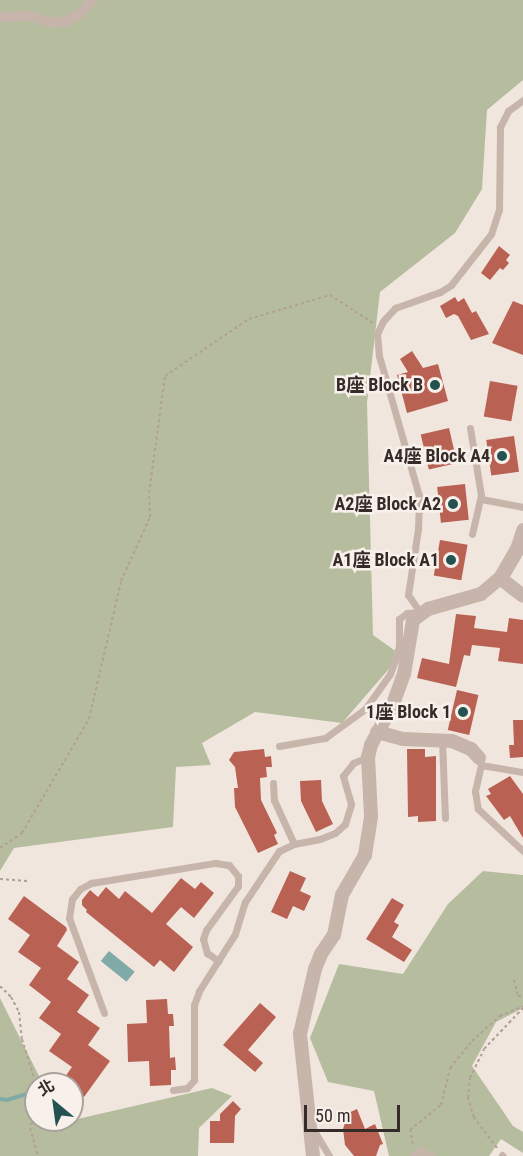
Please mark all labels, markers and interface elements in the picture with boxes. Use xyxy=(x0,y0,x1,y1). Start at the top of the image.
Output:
place label: B座 Block B xyxy=(336,374,423,396)
marker: B座 Block B xyxy=(428,378,442,392)
place label: A4座 Block A4 xyxy=(384,445,490,467)
marker: A4座 Block A4 xyxy=(495,449,509,463)
place label: A2座 Block A2 xyxy=(335,493,441,515)
marker: A2座 Block A2 xyxy=(446,497,460,511)
place label: A1座 Block A1 xyxy=(333,549,439,571)
marker: A1座 Block A1 xyxy=(444,553,458,567)
place label: 1座 Block 1 xyxy=(366,701,451,723)
marker: 1座 Block 1 xyxy=(456,705,470,719)
north arrow xyxy=(24,1072,84,1132)
text: 北 xyxy=(34,1075,58,1100)
scale bar xyxy=(307,1093,403,1131)
text: 50 m xyxy=(315,1105,350,1126)

